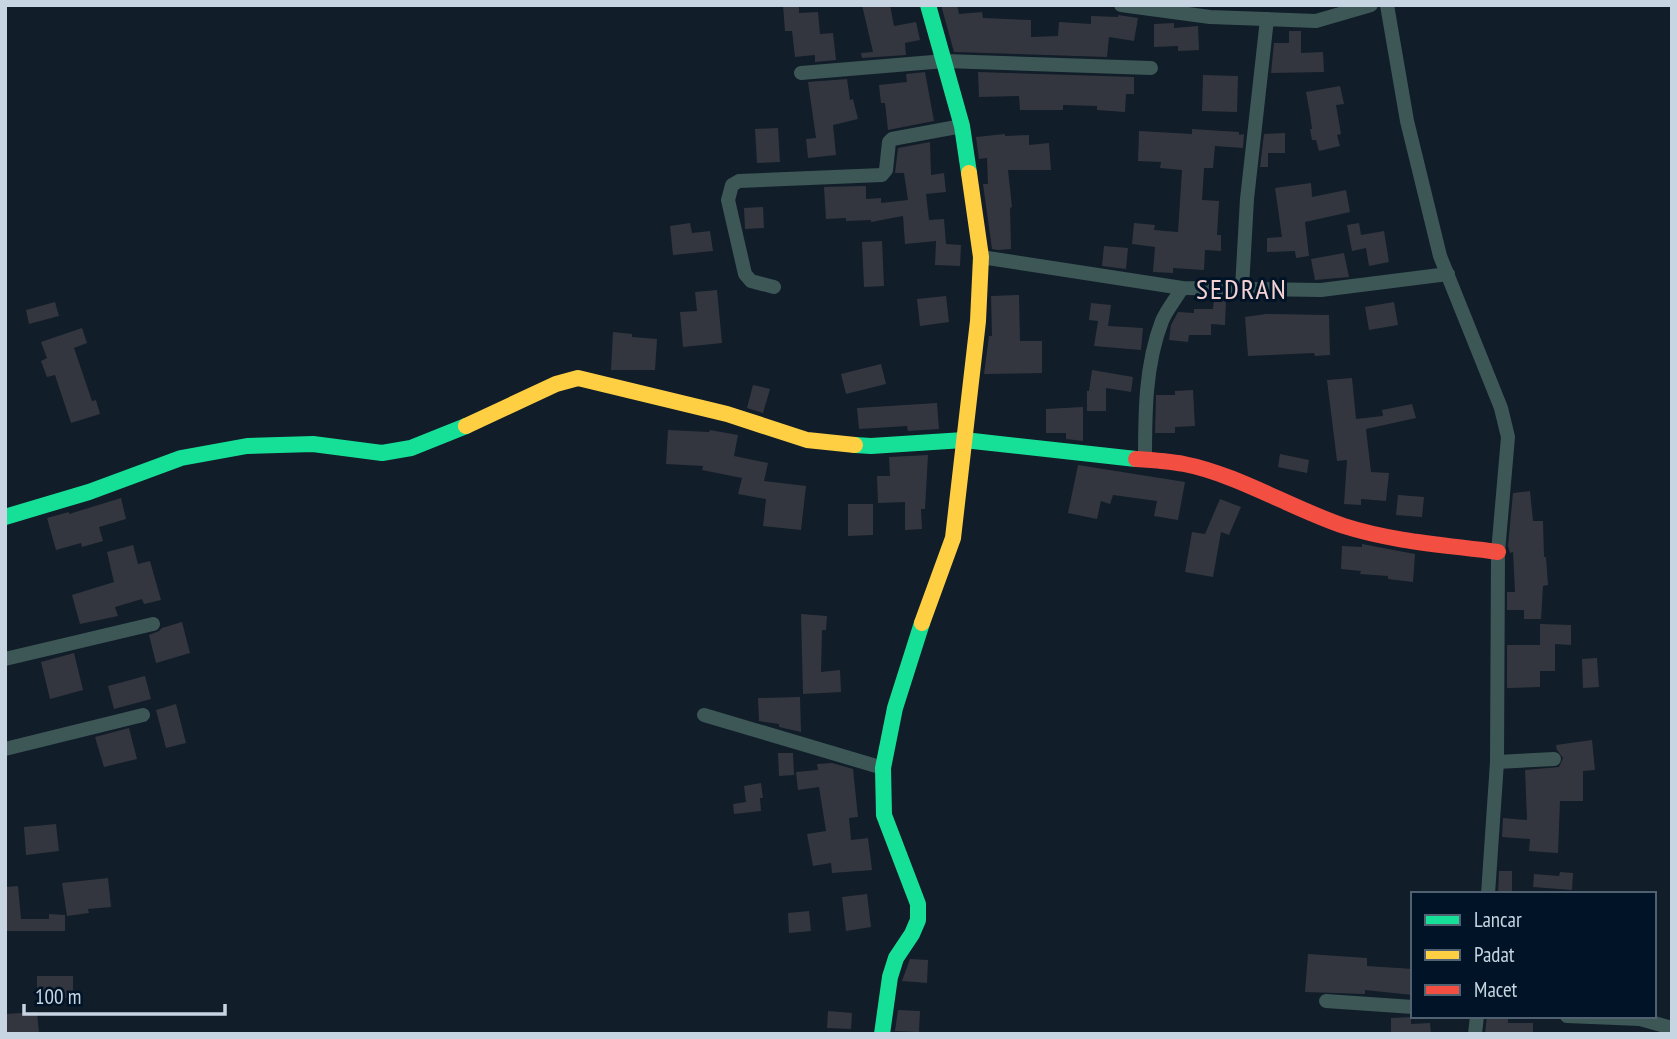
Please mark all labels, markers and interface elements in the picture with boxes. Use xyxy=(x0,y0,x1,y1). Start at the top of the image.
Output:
district label: SEDRAN xyxy=(1196,270,1288,307)
legend xyxy=(1411,892,1656,1018)
text: Lancar xyxy=(1474,906,1522,933)
text: Padat xyxy=(1474,941,1515,968)
scale bar xyxy=(24,972,226,1016)
text: Macet xyxy=(1474,976,1518,1003)
text: 100 m xyxy=(35,983,81,1010)

